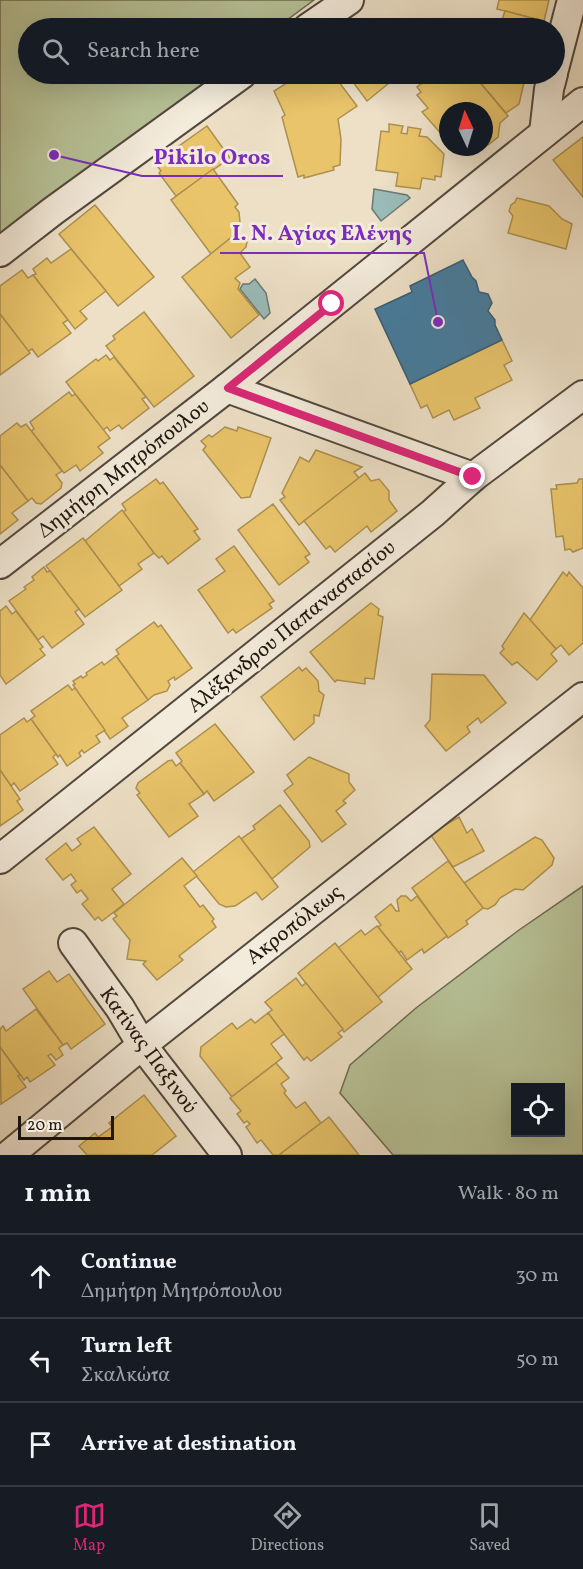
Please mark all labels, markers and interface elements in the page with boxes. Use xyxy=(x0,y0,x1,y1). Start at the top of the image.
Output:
search box xyxy=(18,18,565,84)
icon: search xyxy=(39,35,72,68)
text: Search here xyxy=(87,36,200,67)
north arrow xyxy=(439,102,493,156)
callout: Pikilo Oros xyxy=(142,136,283,176)
text: Pikilo Oros xyxy=(153,143,271,174)
callout: Ι. Ν. Αγίας Ελένης xyxy=(220,213,424,253)
text: Ι. Ν. Αγίας Ελένης xyxy=(232,219,412,250)
route start xyxy=(318,290,344,316)
street label: Δημήτρη Μητρόπουλου xyxy=(32,393,216,546)
route end xyxy=(459,463,485,489)
street label: Αλέξανδρου Παπαναστασίου xyxy=(182,534,402,720)
street label: Ακροπόλεως xyxy=(241,878,349,972)
street label: Κατίνας Παξινού xyxy=(92,982,204,1120)
map controls xyxy=(511,1083,565,1137)
button: locate xyxy=(511,1083,565,1137)
scale bar xyxy=(18,1113,114,1140)
text: 20 m xyxy=(27,1115,62,1137)
text: 1 min xyxy=(24,1176,91,1212)
text: Walk · 80 m xyxy=(458,1180,559,1208)
text: Continue xyxy=(81,1247,177,1278)
icon: ahead xyxy=(24,1260,57,1293)
text: 30 m xyxy=(515,1262,559,1290)
text: Δημήτρη Μητρόπουλου xyxy=(81,1278,282,1306)
text: Turn left xyxy=(81,1331,172,1362)
icon: left xyxy=(24,1344,57,1377)
text: 50 m xyxy=(516,1346,559,1374)
text: Σκαλκώτα xyxy=(81,1362,170,1390)
icon: arrive xyxy=(24,1428,57,1461)
text: Arrive at destination xyxy=(81,1429,297,1460)
tab: Map xyxy=(73,1499,106,1557)
tab: Directions xyxy=(251,1499,324,1557)
tab: Saved xyxy=(469,1499,510,1557)

